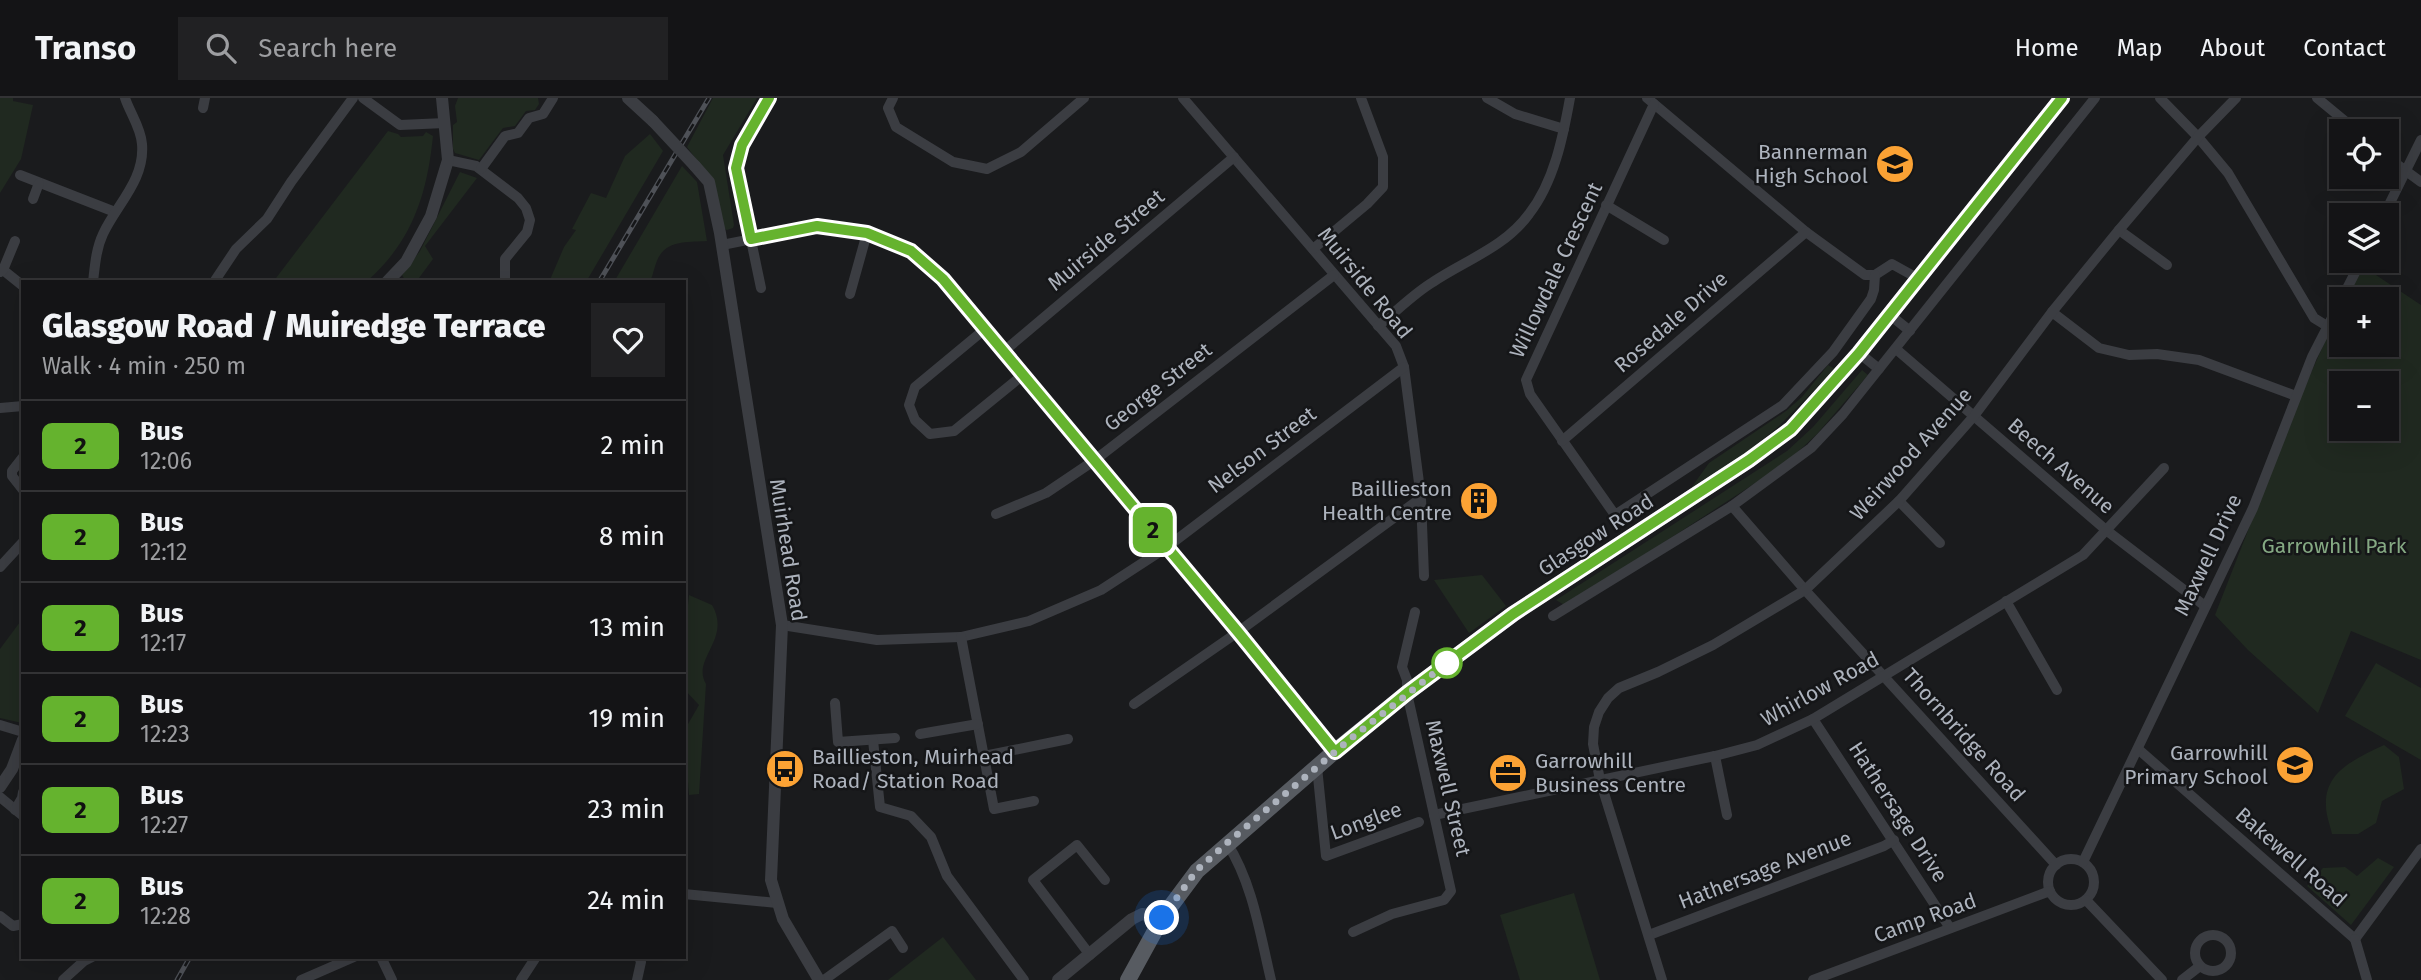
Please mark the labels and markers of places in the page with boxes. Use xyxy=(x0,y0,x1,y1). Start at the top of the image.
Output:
place label: Bannerman High School xyxy=(1755,139,1868,189)
school or university icon: Bannerman High School xyxy=(1874,143,1916,185)
place label: Baillieston Health Centre xyxy=(1322,476,1452,526)
building icon: Baillieston Health Centre xyxy=(1458,480,1500,522)
unlabelled marker xyxy=(1432,648,1462,678)
place label: Garrowhill Primary School xyxy=(2124,740,2268,790)
place label: Baillieston, Muirhead Road/ Station Road xyxy=(812,744,1014,794)
school or university icon: Garrowhill Primary School xyxy=(2274,744,2316,786)
bus stop icon: Baillieston, Muirhead Road/ Station Road xyxy=(764,748,806,790)
place label: Garrowhill Business Centre xyxy=(1535,748,1686,798)
office icon: Garrowhill Business Centre xyxy=(1487,752,1529,794)

